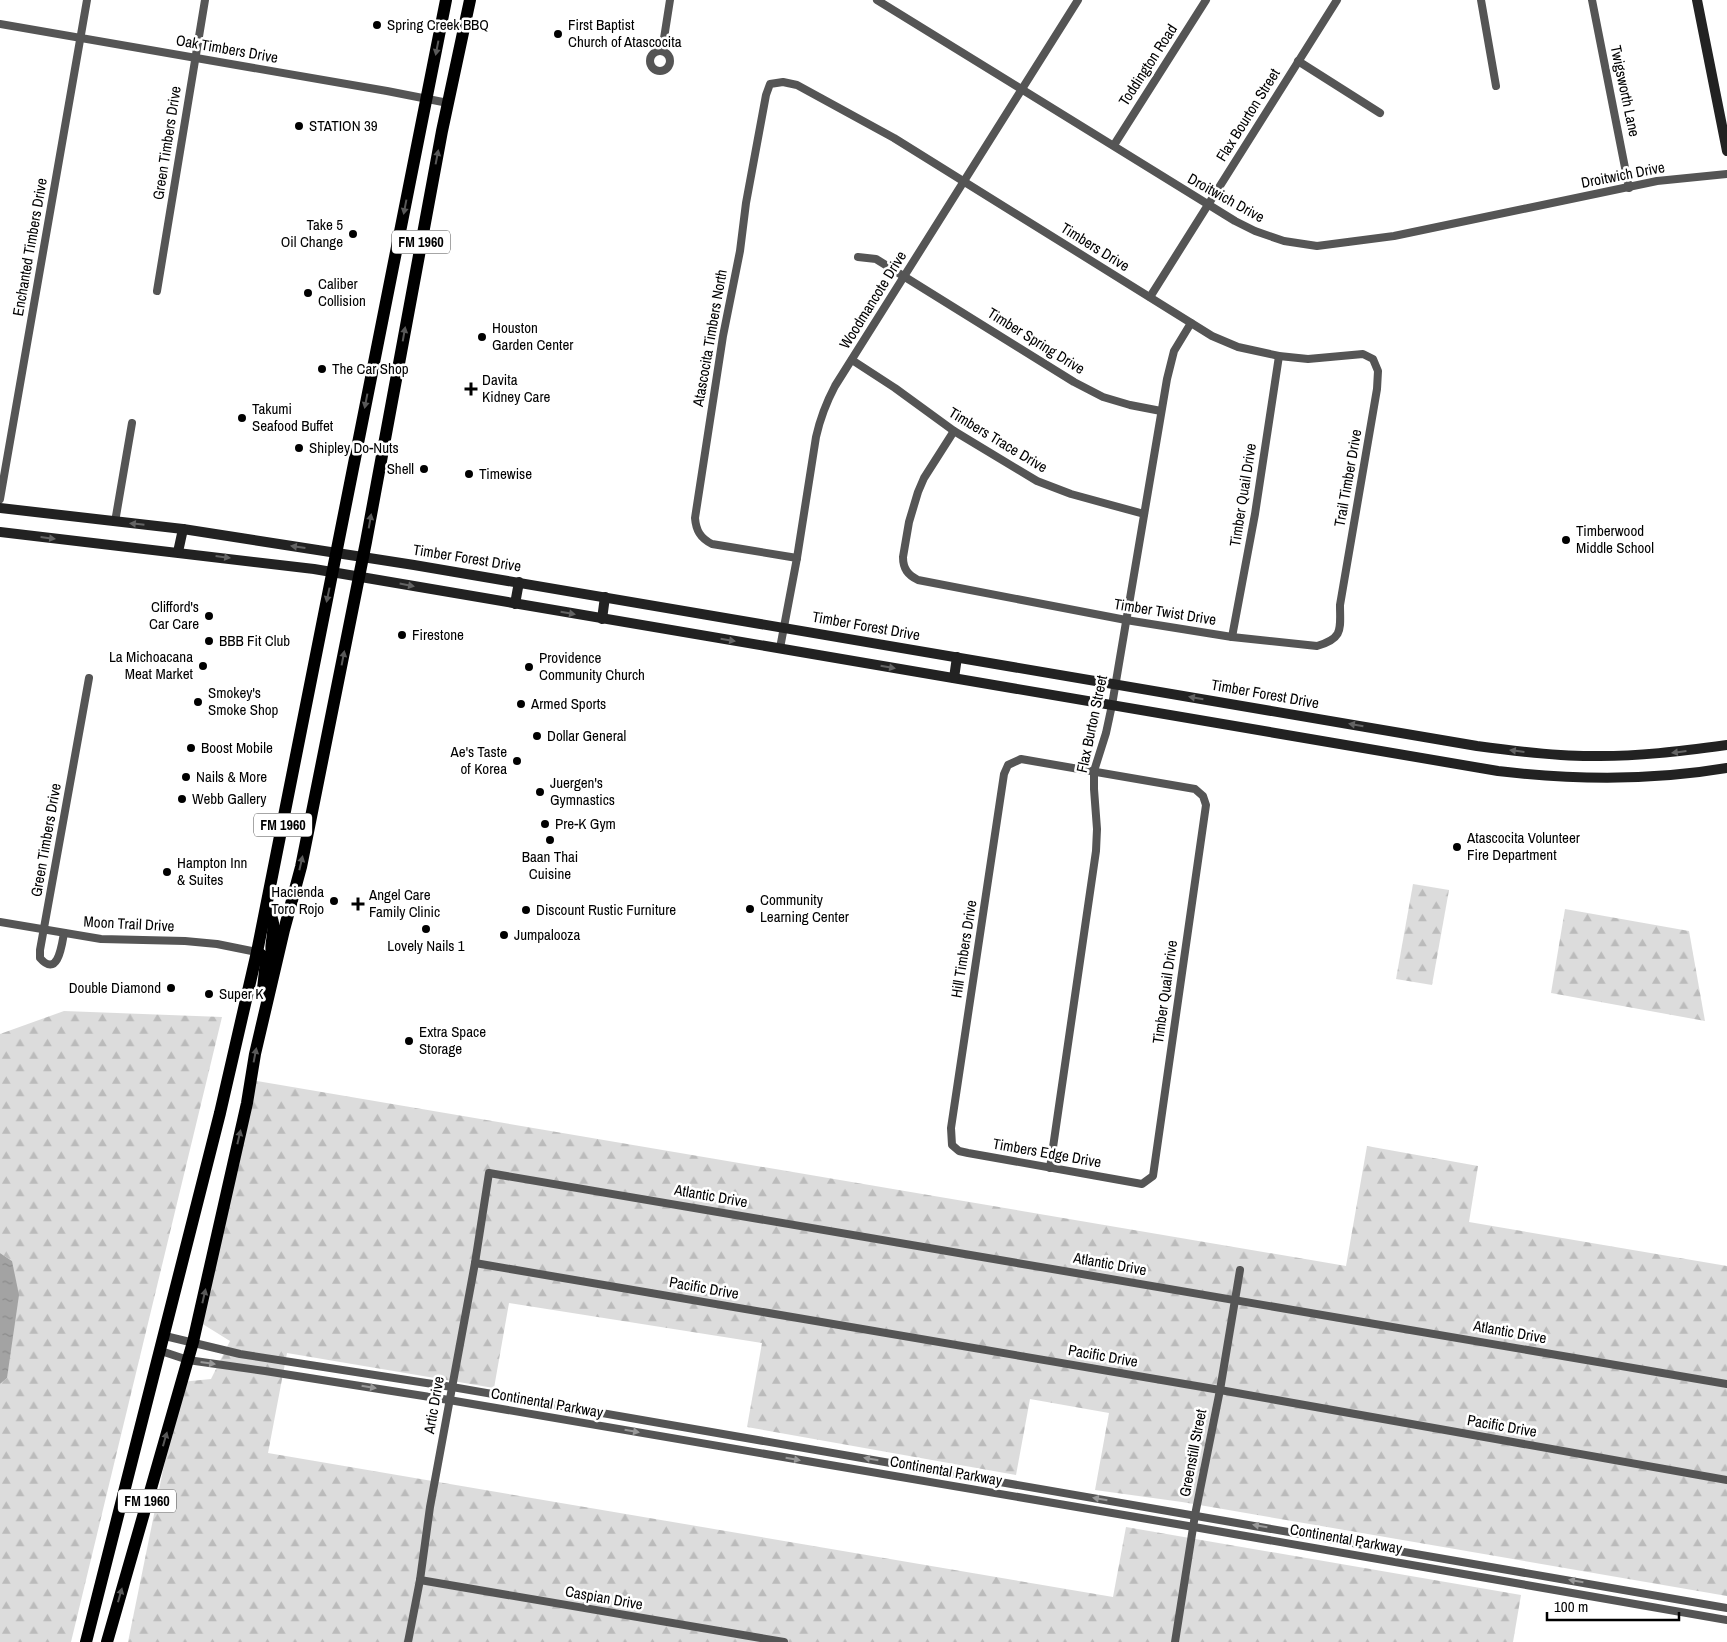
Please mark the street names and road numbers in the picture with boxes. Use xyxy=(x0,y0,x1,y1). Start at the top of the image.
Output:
street label: Toddington Road xyxy=(1113,20,1182,110)
street label: Oak Timbers Drive xyxy=(174,29,280,68)
street label: Twigsworth Lane xyxy=(1606,43,1645,139)
street label: Flax Bourton Street xyxy=(1211,64,1285,165)
street label: Green Timbers Drive xyxy=(147,84,186,201)
street label: Droitwich Drive xyxy=(1579,156,1667,193)
street label: Droitwich Drive xyxy=(1184,168,1269,227)
street label: Enchanted Timbers Drive xyxy=(7,176,52,318)
street label: Timbers Drive xyxy=(1057,217,1134,276)
road number: FM 1960 xyxy=(392,230,450,253)
street label: Woodmancote Drive xyxy=(834,247,911,353)
street label: Atascocita Timbers North xyxy=(687,268,732,409)
street label: Timber Spring Drive xyxy=(984,302,1089,379)
street label: Timbers Trace Drive xyxy=(945,402,1052,477)
street label: Trail Timber Drive xyxy=(1329,427,1366,528)
street label: Timber Quail Drive xyxy=(1224,442,1261,548)
street label: Timber Forest Drive xyxy=(412,539,523,576)
street label: Timber Twist Drive xyxy=(1112,593,1218,630)
street label: Timber Forest Drive xyxy=(811,606,922,645)
street label: Flax Burton Street xyxy=(1071,673,1112,775)
street label: Timber Forest Drive xyxy=(1210,674,1321,713)
street label: Green Timbers Drive xyxy=(25,781,66,898)
road number: FM 1960 xyxy=(254,814,312,836)
street label: Hill Timbers Drive xyxy=(945,898,982,999)
street label: Moon Trail Drive xyxy=(83,911,175,936)
street label: Timber Quail Drive xyxy=(1147,939,1182,1045)
street label: Timbers Edge Drive xyxy=(991,1133,1103,1172)
street label: Atlantic Drive xyxy=(672,1179,749,1212)
street label: Atlantic Drive xyxy=(1071,1247,1148,1280)
street label: Pacific Drive xyxy=(668,1271,741,1304)
street label: Atlantic Drive xyxy=(1471,1315,1548,1348)
street label: Pacific Drive xyxy=(1067,1339,1140,1372)
street label: Artic Drive xyxy=(418,1374,449,1436)
street label: Continental Parkway xyxy=(489,1382,606,1423)
street label: Greenstill Street xyxy=(1174,1407,1211,1499)
street label: Pacific Drive xyxy=(1466,1409,1539,1442)
street label: Continental Parkway xyxy=(888,1450,1005,1491)
road number: FM 1960 xyxy=(118,1490,176,1512)
street label: Continental Parkway xyxy=(1288,1518,1405,1559)
street label: Caspian Drive xyxy=(564,1580,645,1615)

